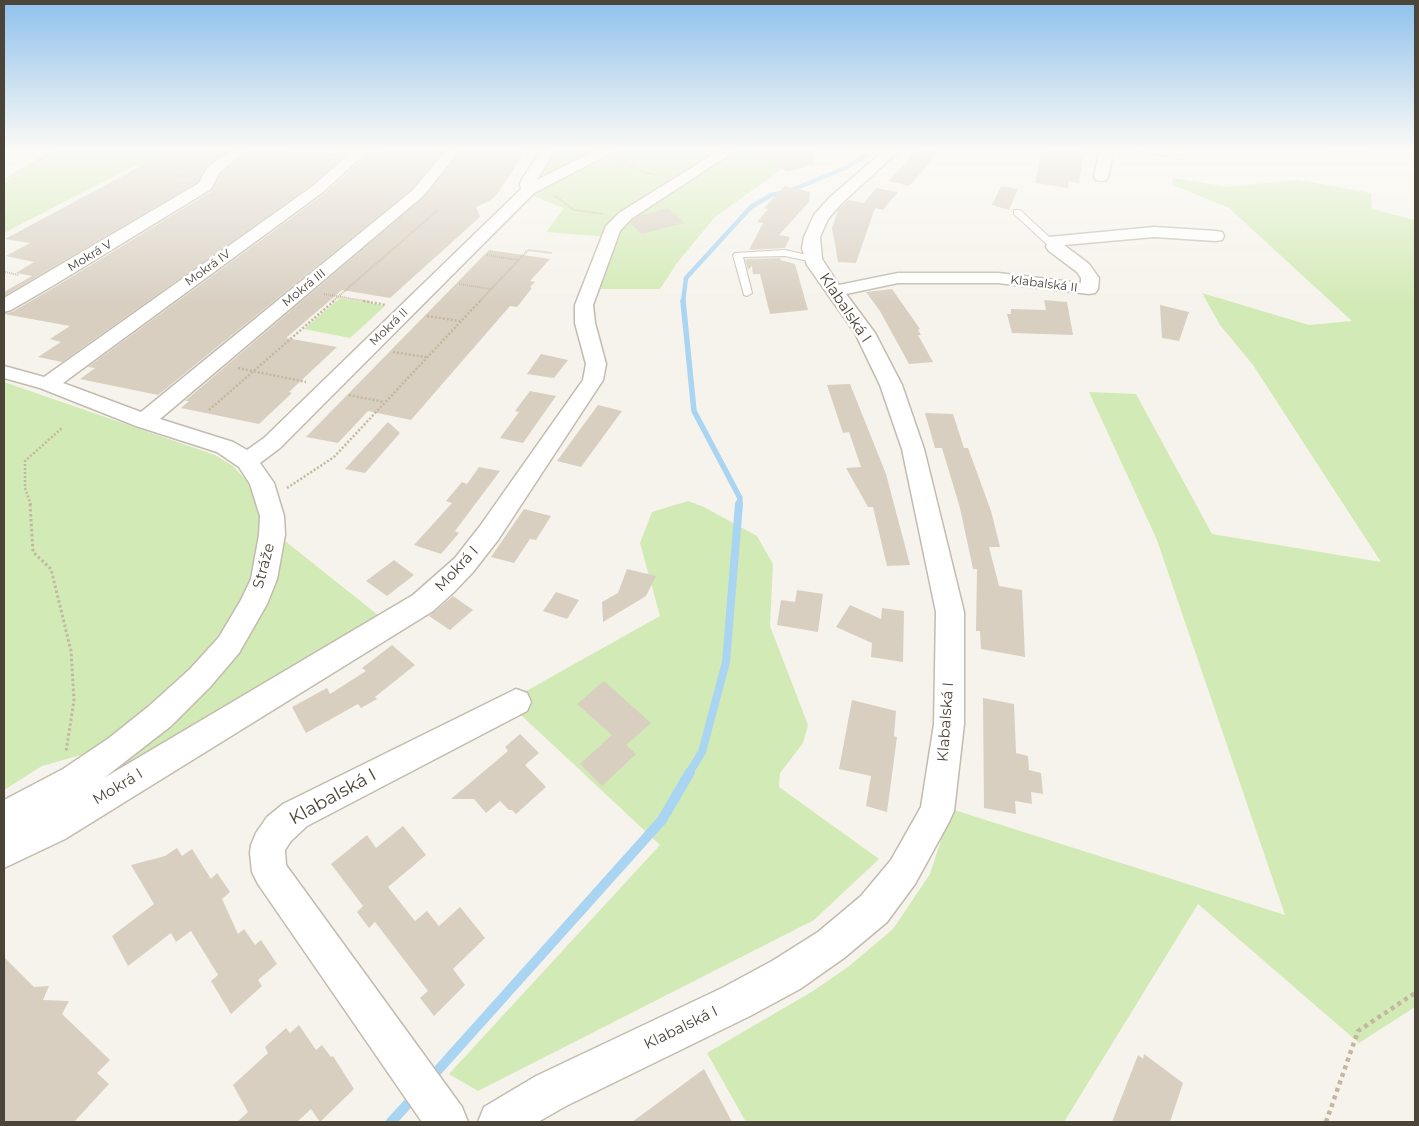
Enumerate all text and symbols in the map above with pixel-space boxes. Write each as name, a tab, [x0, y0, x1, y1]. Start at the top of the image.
street label: Mokrá V	[65, 237, 115, 275]
street label: Mokrá IV	[183, 247, 233, 289]
street label: Mokrá III	[279, 266, 329, 310]
street label: Klabalská I	[815, 270, 875, 346]
street label: Klabalská II	[1010, 273, 1078, 295]
street label: Mokrá II	[367, 305, 411, 349]
street label: Stráže	[249, 541, 279, 591]
street label: Mokrá I	[432, 543, 482, 595]
street label: Klabalská I	[934, 681, 958, 763]
street label: Klabalská I	[286, 764, 380, 830]
street label: Mokrá I	[90, 765, 146, 809]
street label: Klabalská I	[641, 1002, 721, 1054]

